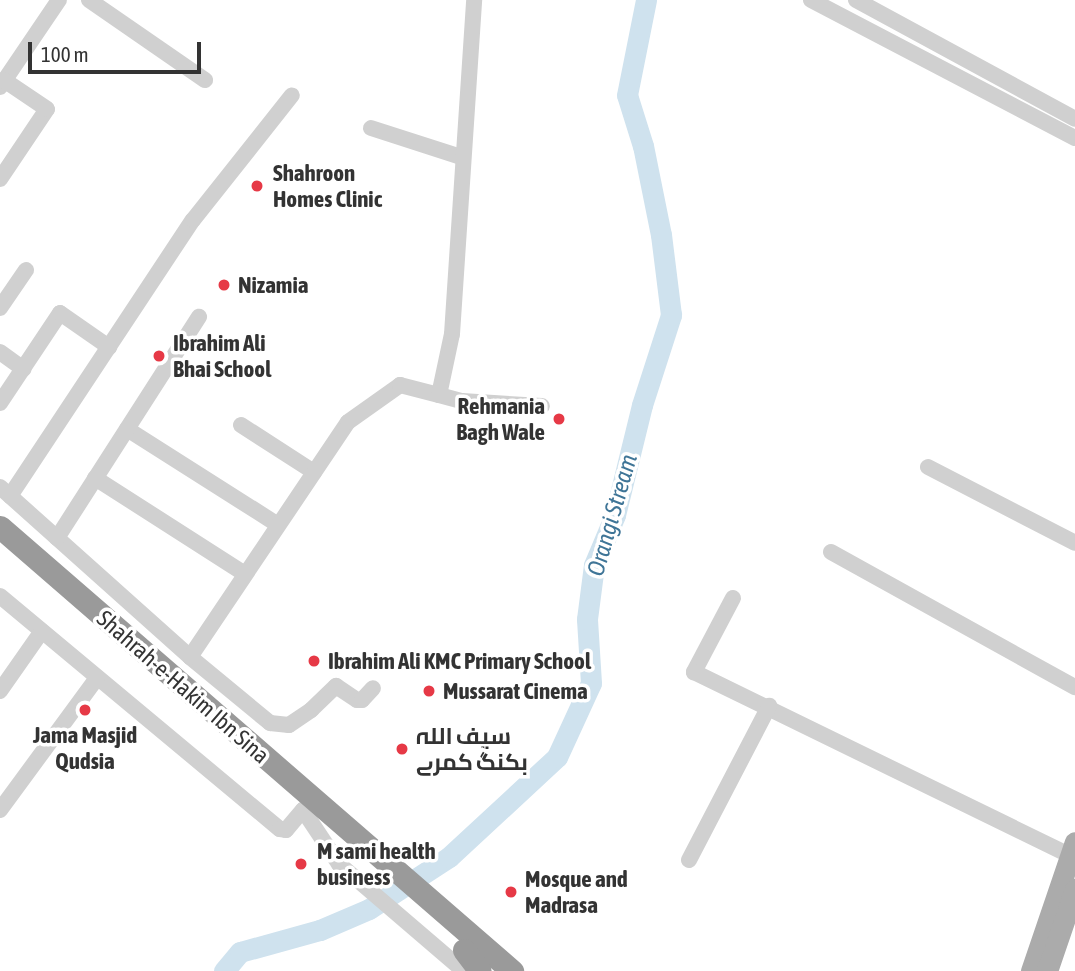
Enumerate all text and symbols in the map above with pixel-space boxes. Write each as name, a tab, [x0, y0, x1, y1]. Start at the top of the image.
scale bar	[32, 28, 205, 72]
text: 100 m	[41, 42, 89, 66]
place label: Shahroon Homes Clinic	[273, 159, 382, 213]
marker: Shahroon Homes Clinic	[247, 176, 267, 196]
place label: Nizamia	[238, 271, 308, 299]
marker: Nizamia	[216, 277, 232, 293]
place label: Ibrahim Ali Bhai School	[173, 329, 271, 383]
marker: Ibrahim Ali Bhai School	[151, 348, 167, 364]
place label: Rehmania Bagh Wale	[456, 392, 545, 446]
marker: Rehmania Bagh Wale	[551, 411, 567, 427]
water label: Orangi Stream	[581, 451, 643, 579]
street label: Shahrah-e-Hakim Ibn Sina	[91, 605, 275, 769]
place label: Ibrahim Ali KMC Primary School	[328, 647, 591, 675]
marker: Ibrahim Ali KMC Primary School	[306, 653, 322, 669]
place label: Mussarat Cinema	[443, 677, 588, 705]
marker: Mussarat Cinema	[421, 683, 437, 699]
marker: Jama Masjid Qudsia	[77, 702, 93, 718]
place label: Jama Masjid Qudsia	[33, 721, 137, 775]
place label: سیف اللہ بکنگ کمرے	[416, 722, 528, 776]
marker: سیف اللہ بکنگ کمرے	[394, 741, 410, 757]
place label: M sami health business	[317, 837, 436, 891]
marker: M sami health business	[291, 854, 311, 874]
place label: Mosque and Madrasa	[525, 865, 628, 919]
marker: Mosque and Madrasa	[503, 884, 519, 900]

